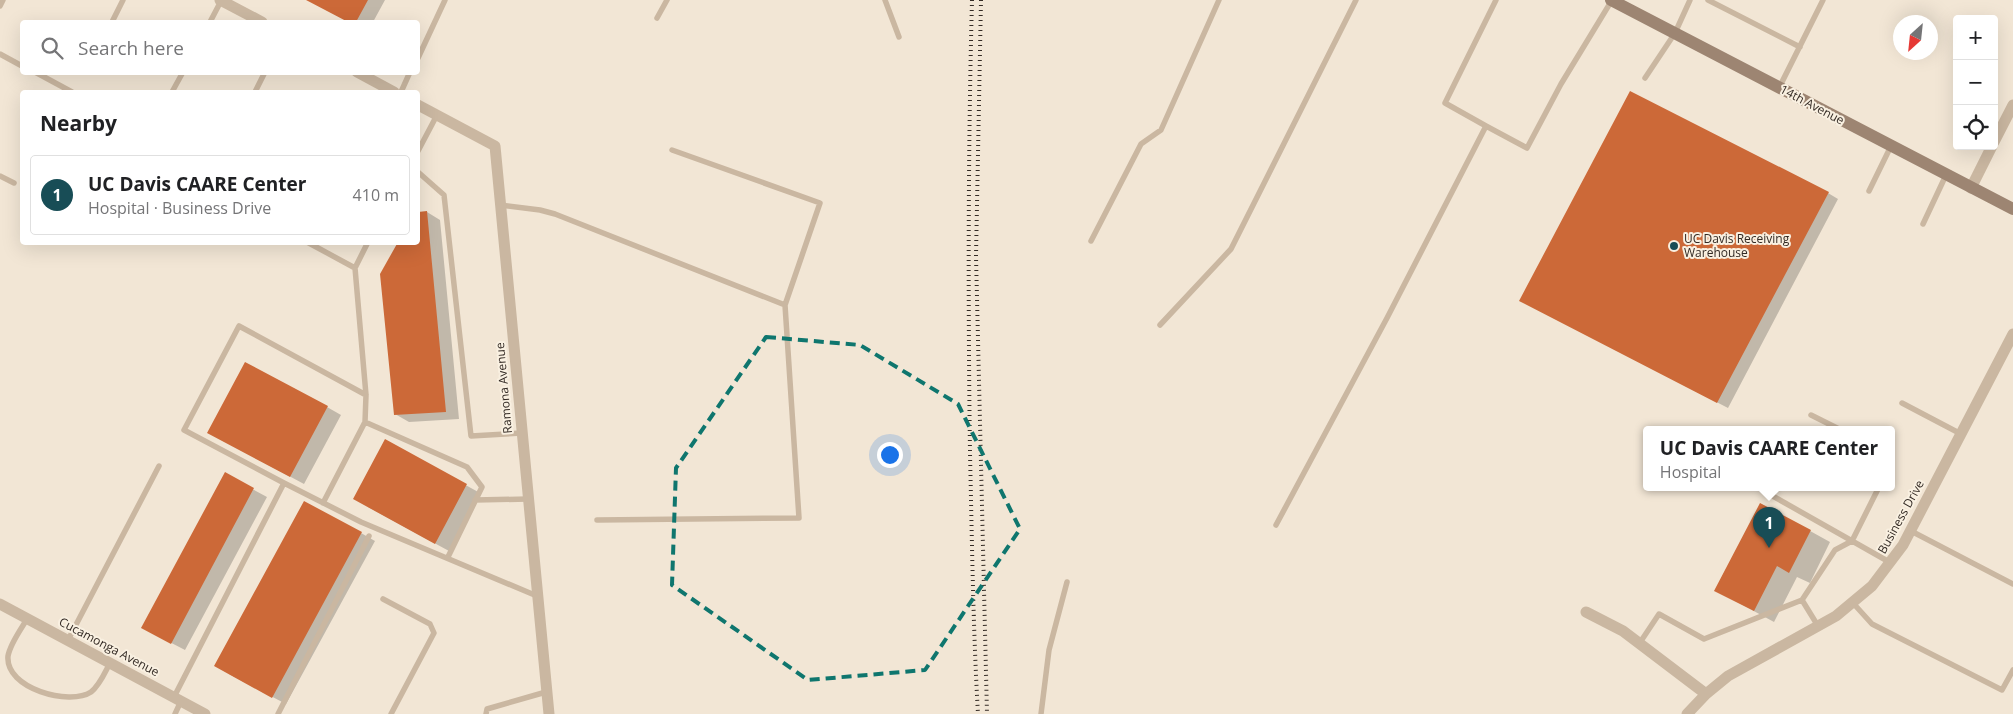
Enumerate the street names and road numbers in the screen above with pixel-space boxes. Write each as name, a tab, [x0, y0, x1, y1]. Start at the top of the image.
street label: 14th Avenue	[1777, 81, 1847, 129]
street label: Ramona Avenue	[491, 342, 516, 434]
street label: Business Drive	[1873, 477, 1928, 557]
street label: Cucamonga Avenue	[56, 613, 162, 680]

